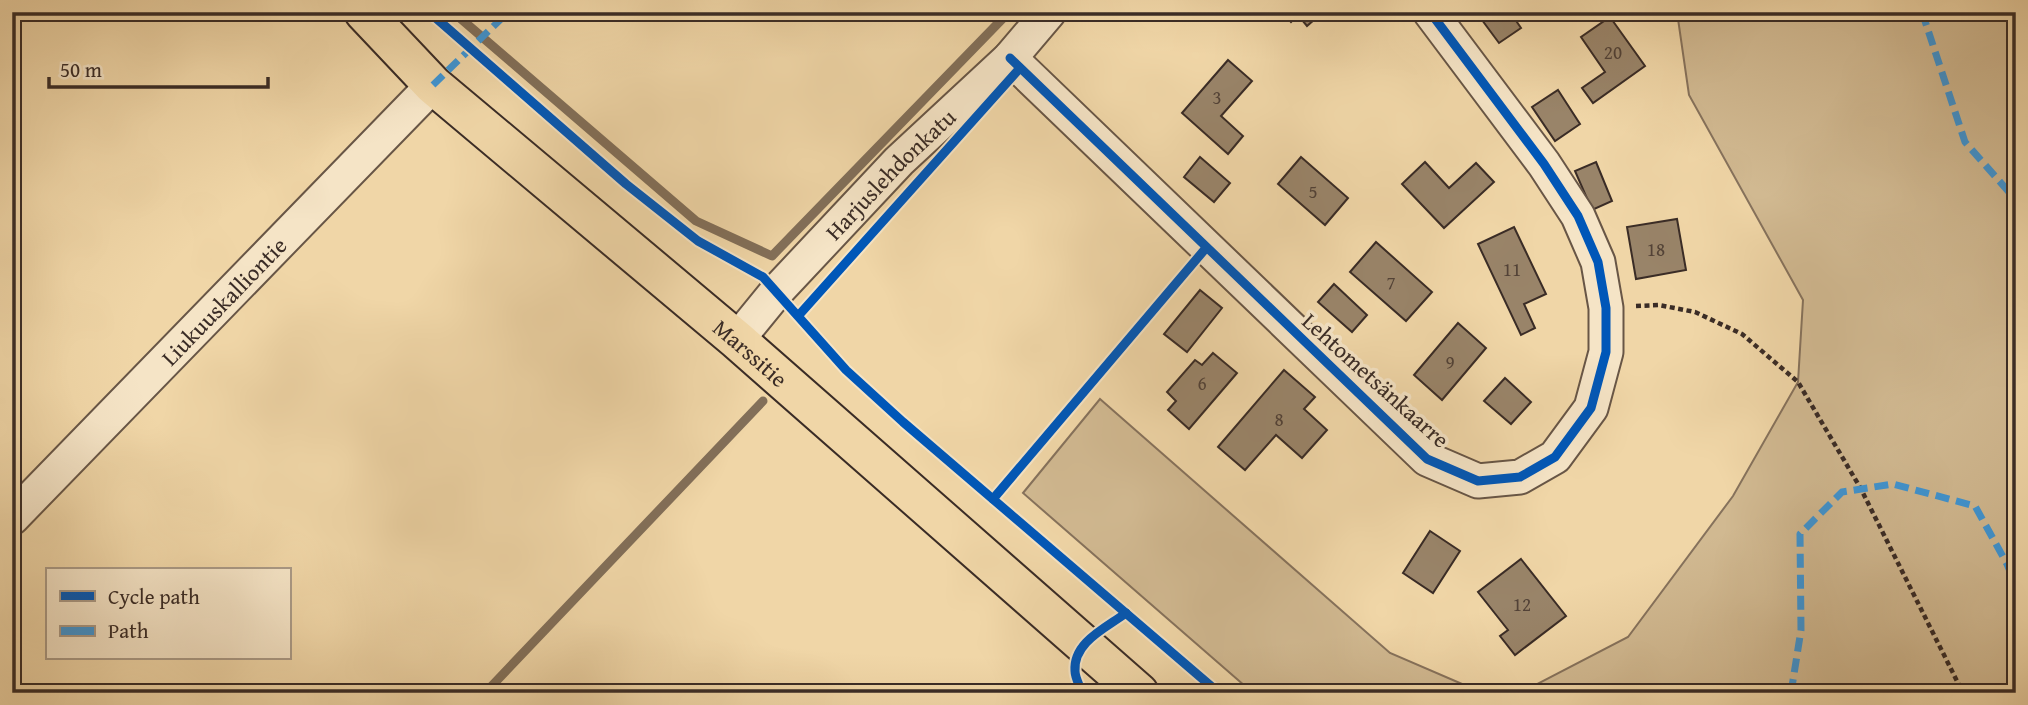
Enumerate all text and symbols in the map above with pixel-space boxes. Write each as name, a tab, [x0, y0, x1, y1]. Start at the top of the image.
house number: 20	[1604, 38, 1622, 66]
scale bar	[49, 46, 268, 90]
text: 50 m	[60, 54, 102, 85]
house number: 3	[1212, 83, 1222, 111]
street label: Harjuslehdonkatu	[817, 100, 963, 247]
house number: 5	[1308, 177, 1318, 205]
street label: Liukuuskalliontie	[153, 229, 294, 372]
house number: 18	[1647, 235, 1665, 263]
house number: 11	[1503, 255, 1521, 283]
house number: 7	[1386, 268, 1396, 296]
street label: Lehtometsänkaarre	[1295, 305, 1457, 455]
street label: Marssitie	[707, 311, 796, 394]
house number: 9	[1445, 348, 1455, 376]
house number: 6	[1197, 369, 1207, 397]
house number: 8	[1274, 405, 1284, 433]
legend	[46, 568, 290, 660]
text: Cycle path	[108, 581, 200, 612]
house number: 12	[1513, 590, 1531, 618]
text: Path	[108, 615, 149, 646]

